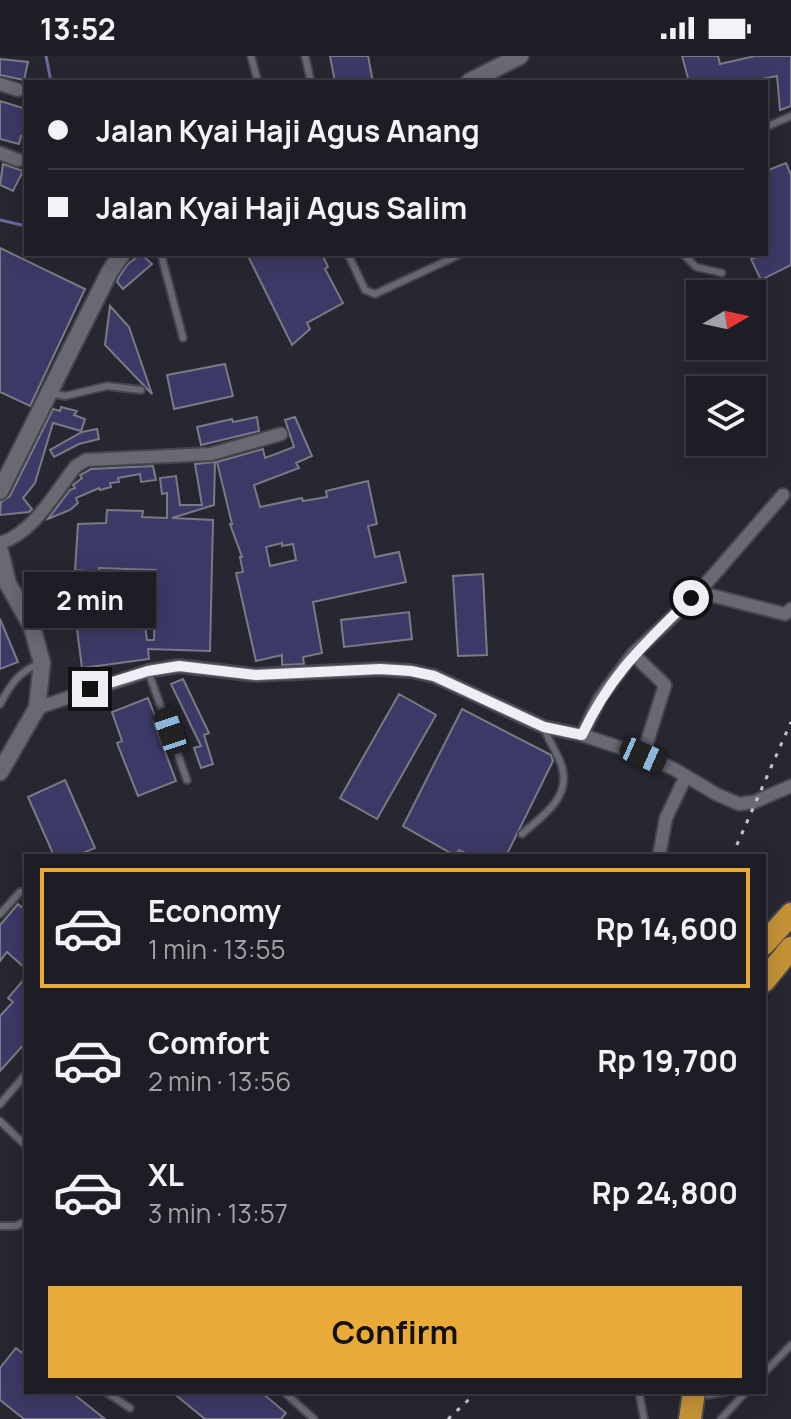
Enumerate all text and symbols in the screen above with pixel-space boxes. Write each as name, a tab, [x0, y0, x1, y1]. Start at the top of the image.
text: 13:52	[40, 8, 116, 49]
text: Jalan Kyai Haji Agus Anang	[96, 110, 480, 151]
text: Jalan Kyai Haji Agus Salim	[96, 187, 467, 228]
north arrow	[686, 280, 766, 360]
map controls	[686, 280, 766, 456]
button: layers	[686, 376, 766, 456]
callout: 2 min	[24, 573, 156, 629]
route start	[673, 580, 709, 616]
text: 2 min	[56, 582, 124, 618]
route end	[72, 671, 108, 707]
car	[151, 704, 189, 758]
car	[616, 734, 670, 776]
text: Economy	[148, 890, 281, 931]
icon: car	[52, 892, 124, 964]
text: Rp 14,600	[596, 908, 738, 949]
text: 1 min · 13:55	[148, 931, 286, 967]
text: Comfort	[148, 1022, 270, 1063]
icon: car	[52, 1024, 124, 1096]
text: Rp 19,700	[597, 1040, 738, 1081]
text: 2 min · 13:56	[148, 1063, 291, 1099]
text: XL	[148, 1154, 184, 1195]
icon: car	[52, 1156, 124, 1228]
text: Rp 24,800	[592, 1172, 738, 1213]
text: 3 min · 13:57	[148, 1195, 288, 1231]
button: Confirm	[48, 1286, 742, 1378]

